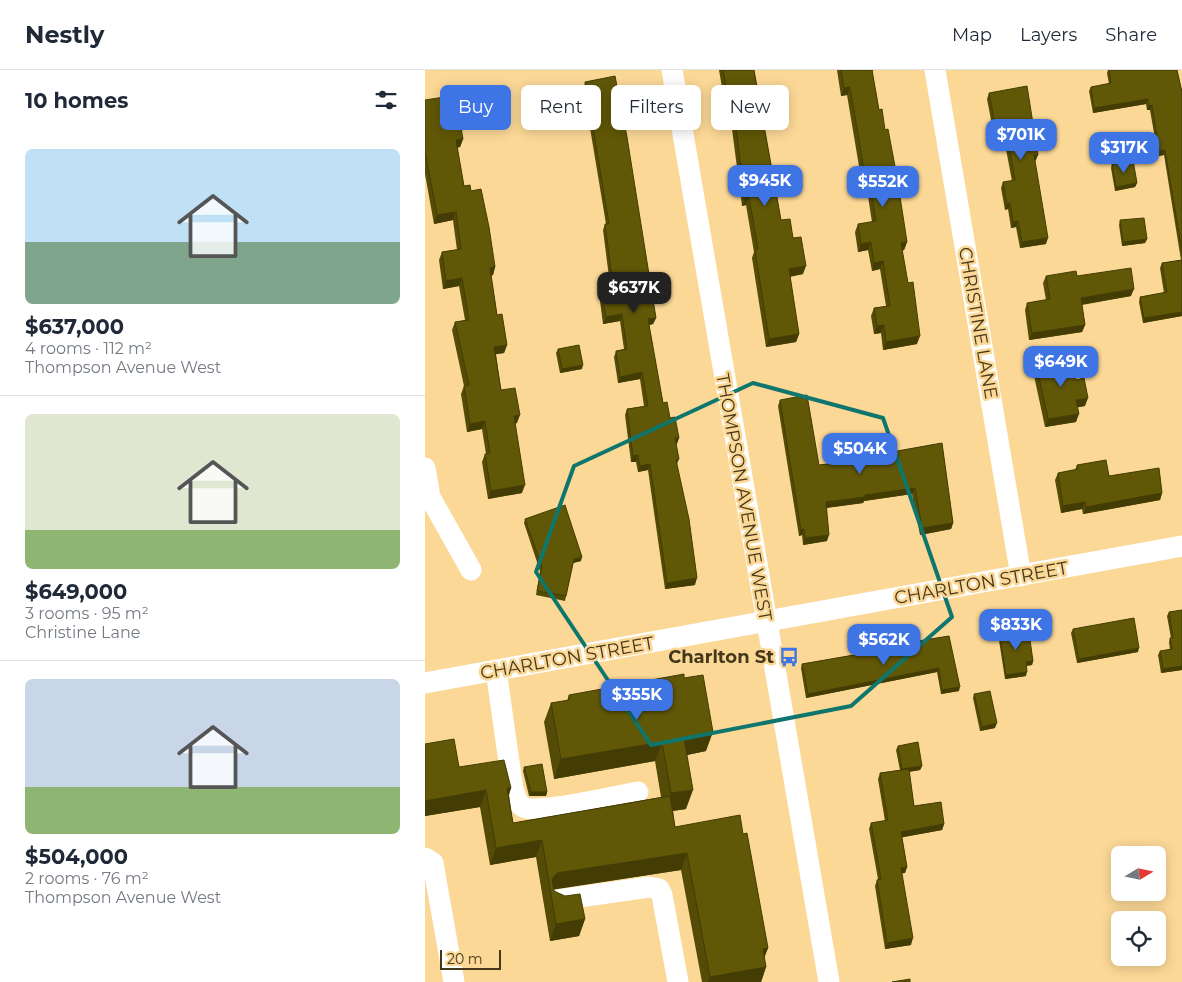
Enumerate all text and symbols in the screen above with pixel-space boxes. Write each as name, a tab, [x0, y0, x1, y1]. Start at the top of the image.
text: Nestly	[25, 20, 104, 49]
text: Map	[952, 24, 992, 46]
text: Layers	[1020, 24, 1077, 46]
text: Share	[1105, 24, 1157, 46]
chip: Buy	[440, 85, 511, 130]
chip: Rent	[521, 85, 601, 130]
chip: Filters	[611, 85, 701, 130]
chip: New	[711, 85, 789, 130]
icon: filters	[372, 86, 400, 114]
text: 10 homes	[25, 88, 128, 113]
pin: $701K	[986, 118, 1056, 161]
text: $701K	[997, 125, 1045, 144]
pin: $317K	[1089, 132, 1159, 174]
text: $317K	[1100, 138, 1148, 157]
pin: $945K	[730, 164, 800, 207]
pin: $552K	[848, 166, 918, 208]
text: $945K	[739, 171, 791, 190]
text: $552K	[858, 172, 908, 191]
icon: home	[168, 181, 258, 271]
street label: CHRISTINE LANE	[954, 245, 1002, 401]
pin: $637K	[599, 272, 669, 314]
text: $637K	[608, 278, 660, 297]
text: $637,000	[25, 314, 124, 339]
text: 4 rooms · 112 m²	[25, 339, 152, 358]
pin: $649K	[1026, 346, 1096, 388]
text: $649K	[1034, 352, 1088, 371]
text: Thompson Avenue West	[25, 358, 221, 377]
street label: THOMPSON AVENUE WEST	[711, 372, 777, 623]
pin: $504K	[825, 432, 895, 475]
text: $504K	[833, 439, 887, 458]
icon: home	[168, 447, 258, 537]
street label: CHARLTON STREET	[893, 557, 1070, 609]
text: $649,000	[25, 579, 127, 604]
text: 3 rooms · 95 m²	[25, 604, 149, 623]
pin: $833K	[981, 608, 1051, 651]
text: $833K	[990, 615, 1042, 634]
text: Christine Lane	[25, 623, 140, 642]
pin: $562K	[849, 624, 919, 666]
text: $562K	[858, 630, 910, 649]
street label: CHARLTON STREET	[479, 632, 656, 684]
place label: Charlton St	[668, 646, 774, 668]
bus stop icon: Charlton St	[778, 646, 800, 668]
pin: $355K	[602, 678, 672, 721]
text: $355K	[612, 685, 662, 704]
icon: home	[168, 712, 258, 802]
text: $504,000	[25, 844, 128, 869]
north arrow	[1111, 846, 1166, 901]
map controls	[1111, 846, 1166, 966]
text: 2 rooms · 76 m²	[25, 869, 149, 888]
text: Thompson Avenue West	[25, 888, 221, 907]
button: locate	[1111, 911, 1166, 966]
scale bar	[440, 947, 501, 970]
text: 20 m	[447, 950, 483, 968]

